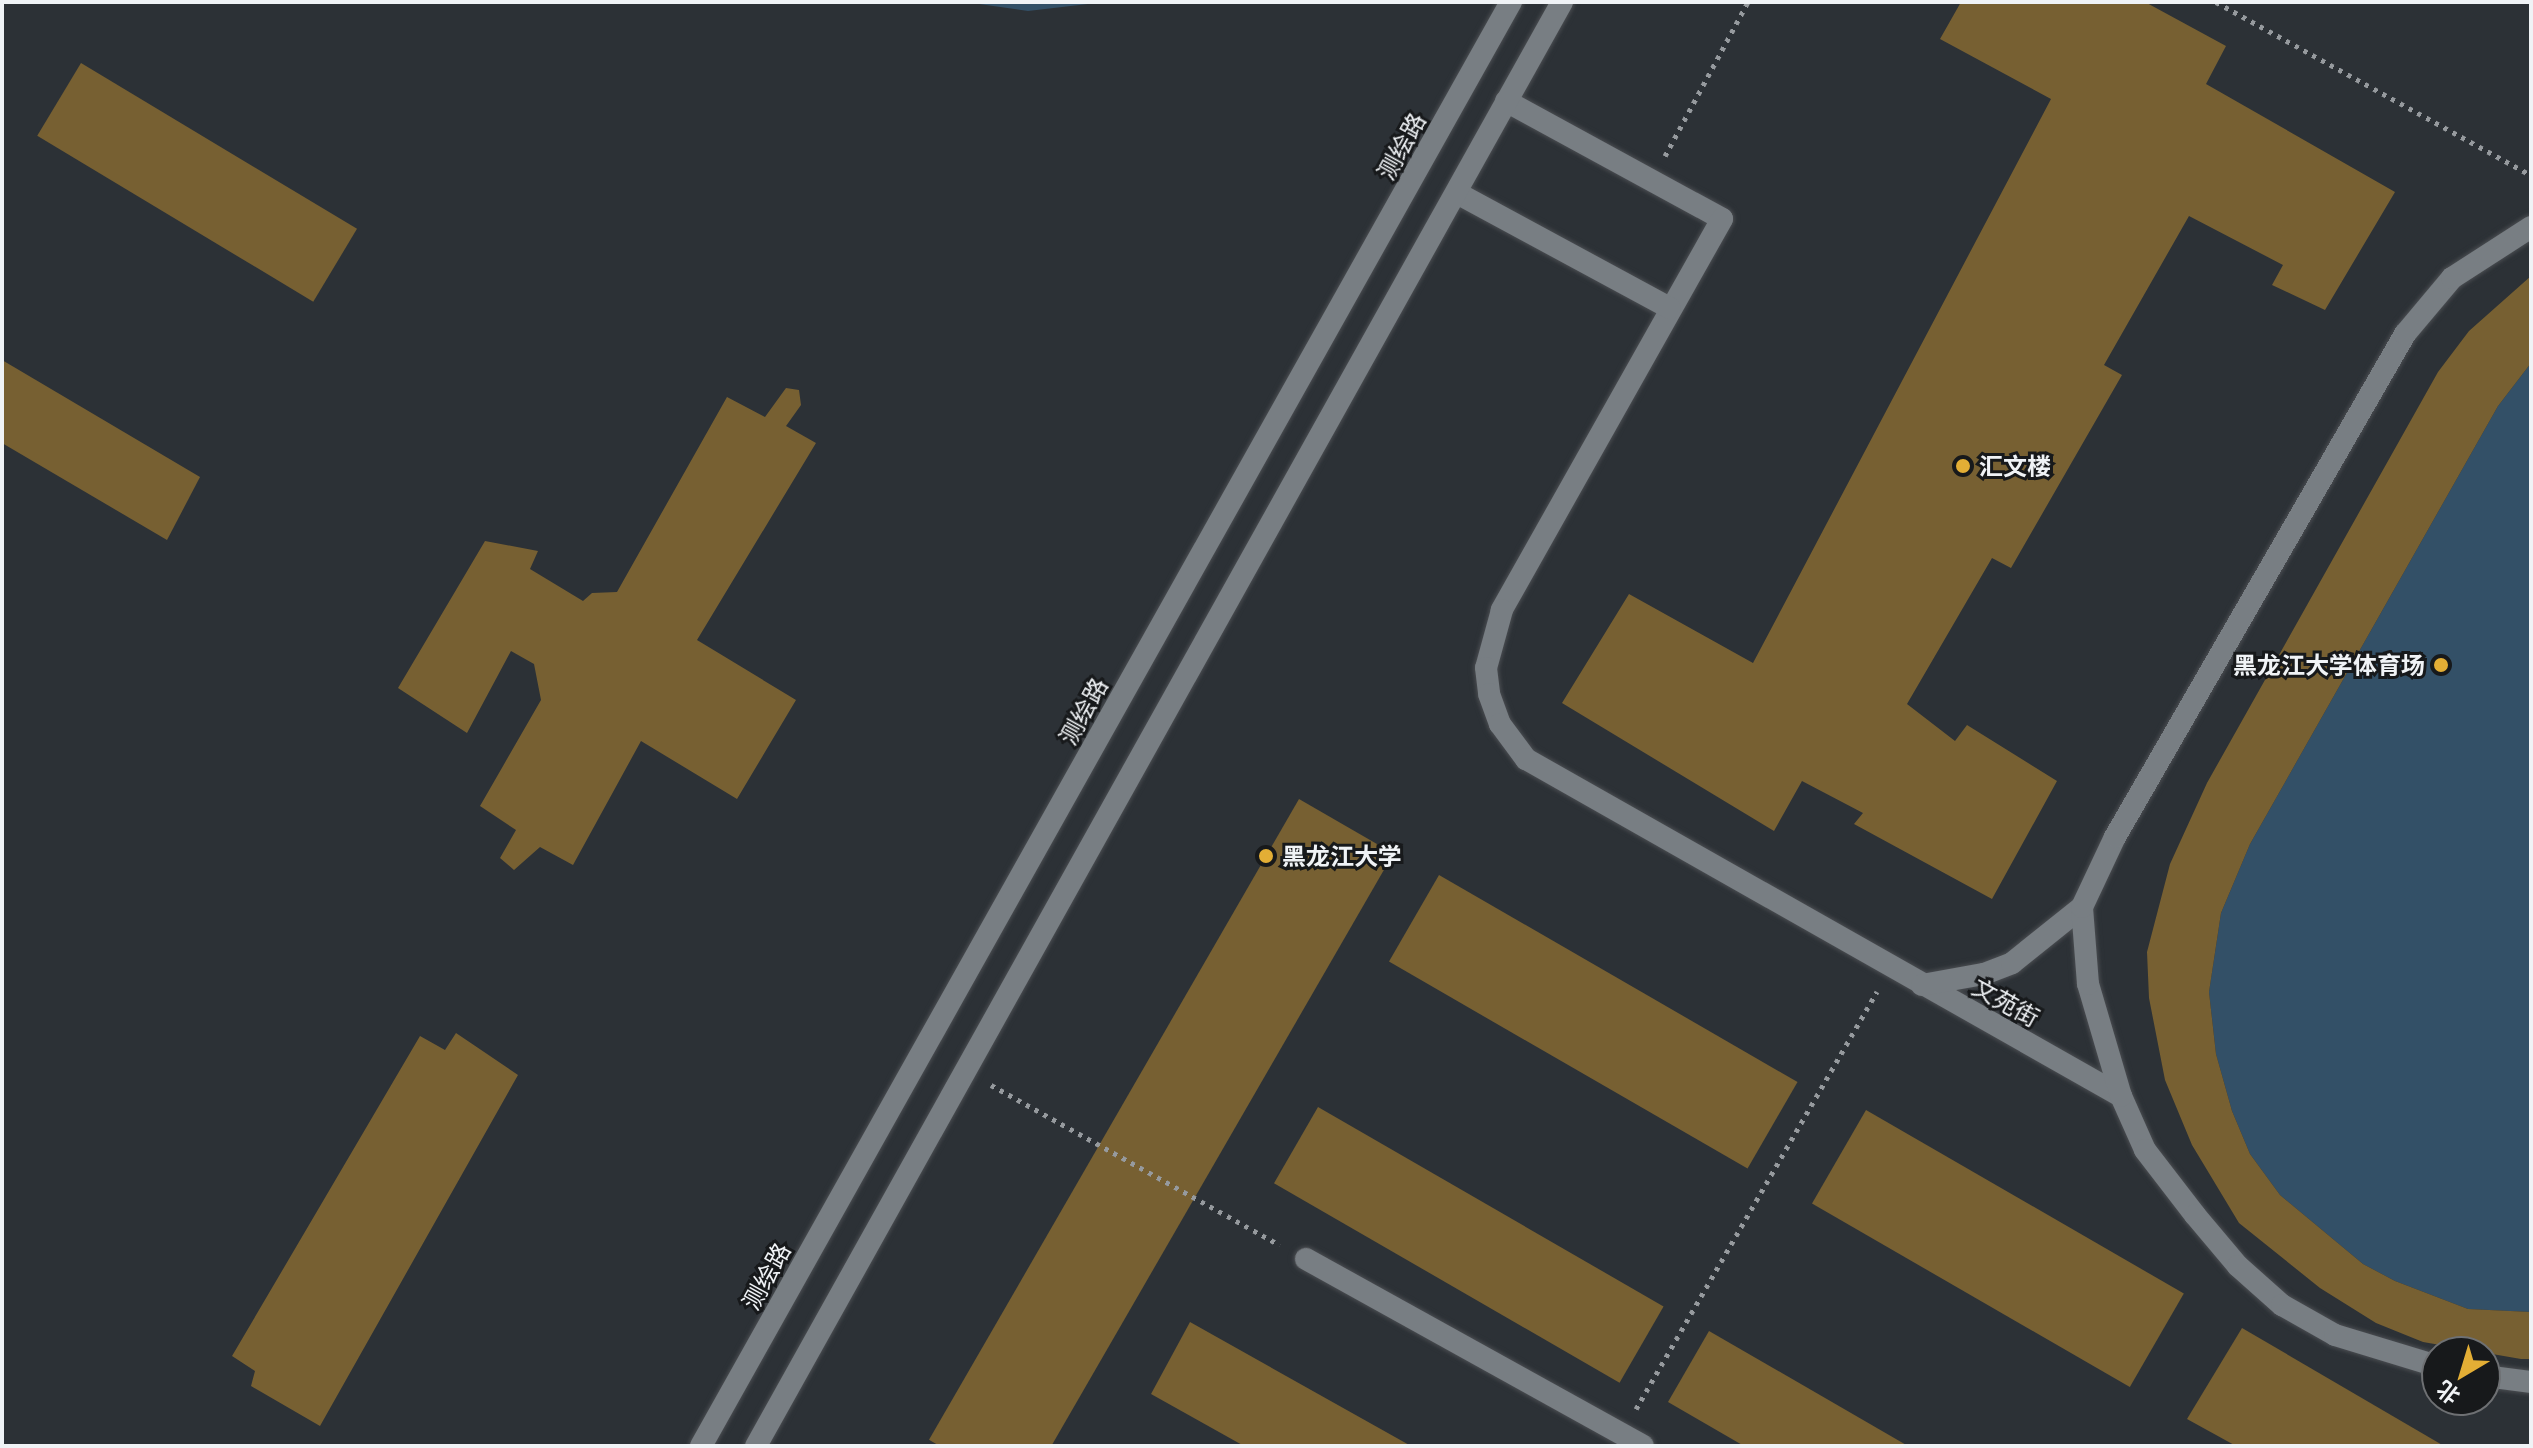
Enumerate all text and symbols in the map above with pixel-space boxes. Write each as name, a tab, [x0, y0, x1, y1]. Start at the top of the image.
street label: 测绘路	[1371, 108, 1431, 184]
place label: 汇文楼	[1979, 452, 2051, 480]
marker: 汇文楼	[1954, 457, 1972, 475]
place label: 黑龙江大学体育场	[2233, 651, 2425, 679]
marker: 黑龙江大学体育场	[2432, 656, 2450, 674]
street label: 测绘路	[1053, 673, 1113, 749]
place label: 黑龙江大学	[1282, 842, 1402, 870]
marker: 黑龙江大学	[1257, 847, 1275, 865]
street label: 文苑街	[1968, 972, 2044, 1032]
street label: 测绘路	[736, 1238, 796, 1314]
north arrow	[2421, 1336, 2501, 1416]
text: 北	[2431, 1376, 2464, 1410]

